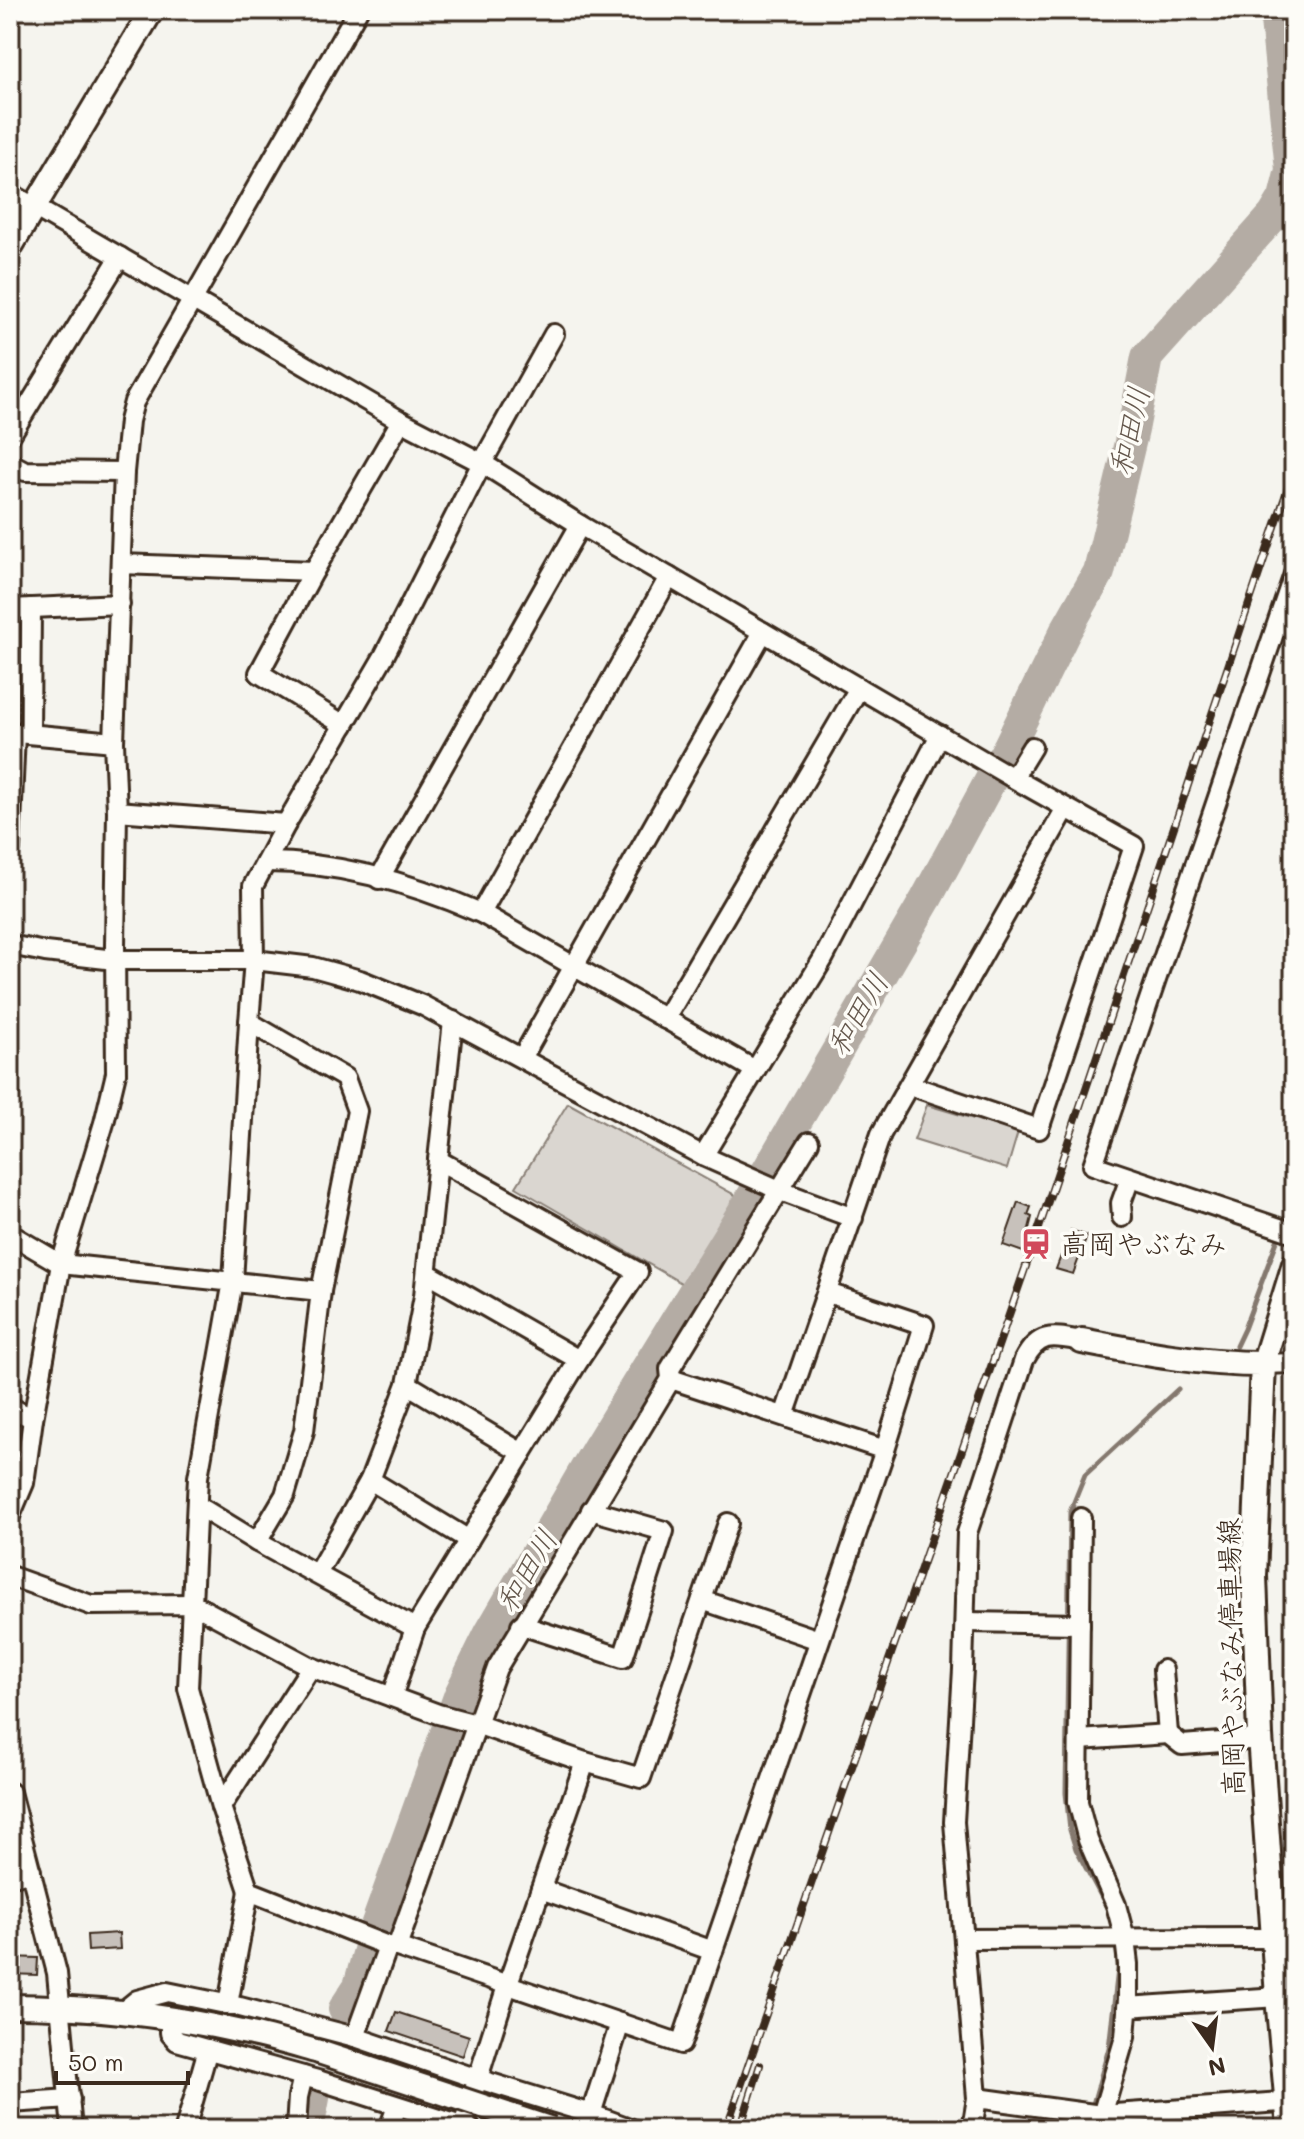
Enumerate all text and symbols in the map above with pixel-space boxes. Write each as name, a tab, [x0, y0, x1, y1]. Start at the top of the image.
water label: 和田川	[1098, 382, 1158, 479]
water label: 和田川	[816, 964, 897, 1062]
place label: 高岡やぶなみ	[1060, 1225, 1227, 1261]
station icon: 高岡やぶなみ	[1019, 1227, 1053, 1261]
street label: 高岡やぶなみ停車場線	[1210, 1517, 1250, 1797]
water label: 和田川	[485, 1521, 566, 1619]
north arrow	[1172, 2007, 1252, 2087]
scale bar	[56, 2035, 188, 2085]
text: 50 m	[68, 2046, 124, 2077]
text: N	[1205, 2051, 1229, 2083]

